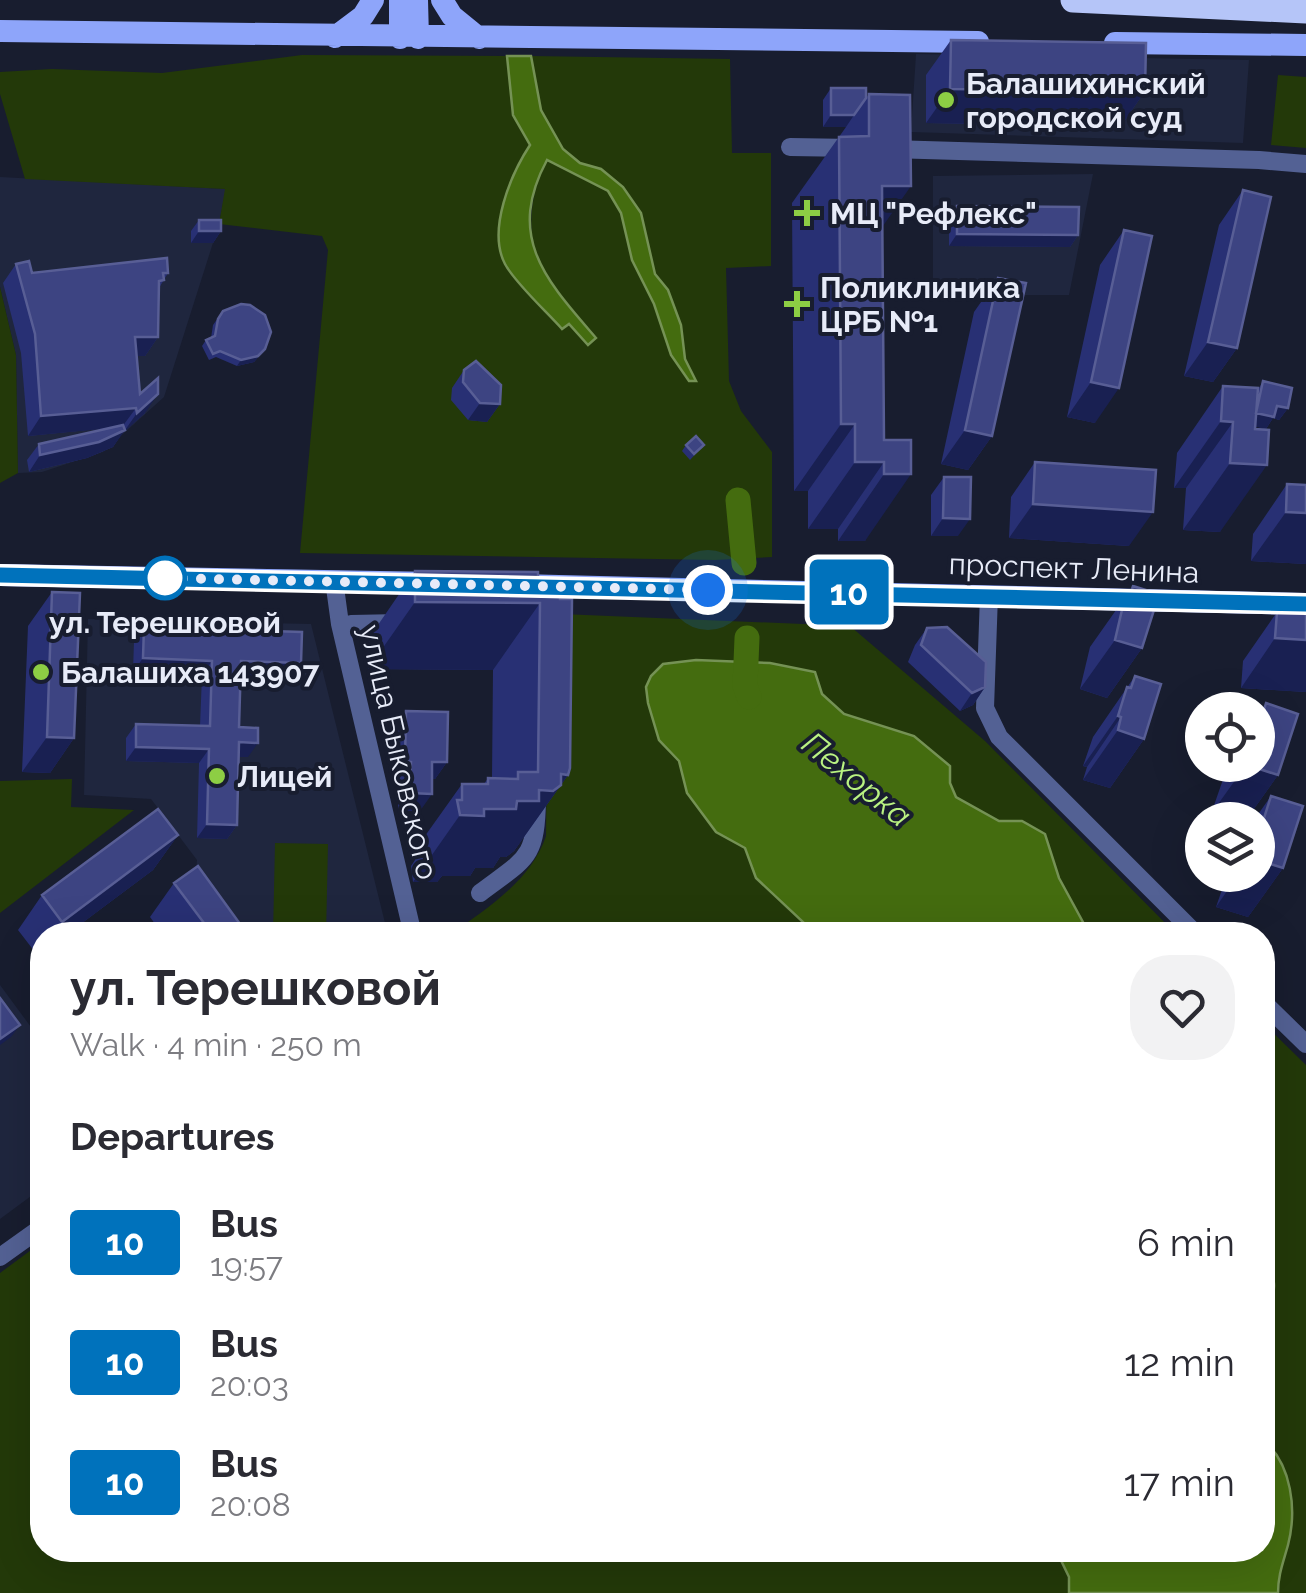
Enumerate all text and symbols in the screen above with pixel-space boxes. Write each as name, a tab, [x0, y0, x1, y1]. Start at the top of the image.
place label: Балашихинский городской суд	[966, 66, 1206, 135]
marker: Балашихинский городской суд	[935, 89, 957, 111]
place label: МЦ "Рефлекс"	[830, 196, 1037, 231]
marker: МЦ "Рефлекс"	[794, 200, 820, 226]
place label: Поликлиника ЦРБ №1	[820, 270, 1020, 339]
marker: Поликлиника ЦРБ №1	[784, 291, 810, 317]
street label: проспект Ленина	[948, 546, 1200, 590]
marker: ул. Терешковой	[144, 557, 186, 599]
line badge: 10	[804, 560, 894, 624]
your location	[683, 565, 733, 615]
text: 10	[830, 572, 868, 613]
place label: ул. Терешковой	[49, 605, 281, 640]
street label: улица Быковского	[353, 621, 445, 883]
place label: Балашиха 143907	[61, 655, 319, 690]
marker: Балашиха 143907	[30, 661, 52, 683]
map controls	[1185, 692, 1275, 892]
button: locate	[1185, 692, 1275, 782]
water label: Пехорка	[795, 724, 919, 834]
place label: Лицей	[237, 759, 332, 794]
marker: Лицей	[206, 765, 228, 787]
button: layers	[1185, 802, 1275, 892]
button: heart	[1130, 955, 1235, 1060]
text: ул. Терешковой	[70, 960, 441, 1016]
text: Walk · 4 min · 250 m	[70, 1026, 362, 1063]
text: Departures	[70, 1114, 275, 1159]
text: Bus	[210, 1201, 278, 1246]
text: 6 min	[1137, 1220, 1235, 1265]
text: 10	[106, 1222, 144, 1263]
text: 19:57	[210, 1246, 283, 1283]
text: Bus	[210, 1321, 278, 1366]
text: 12 min	[1124, 1340, 1235, 1385]
text: 10	[106, 1342, 144, 1383]
text: 20:03	[210, 1366, 289, 1403]
text: Bus	[210, 1441, 278, 1486]
text: 17 min	[1124, 1460, 1235, 1505]
text: 10	[106, 1462, 144, 1503]
text: 20:08	[210, 1486, 291, 1523]

